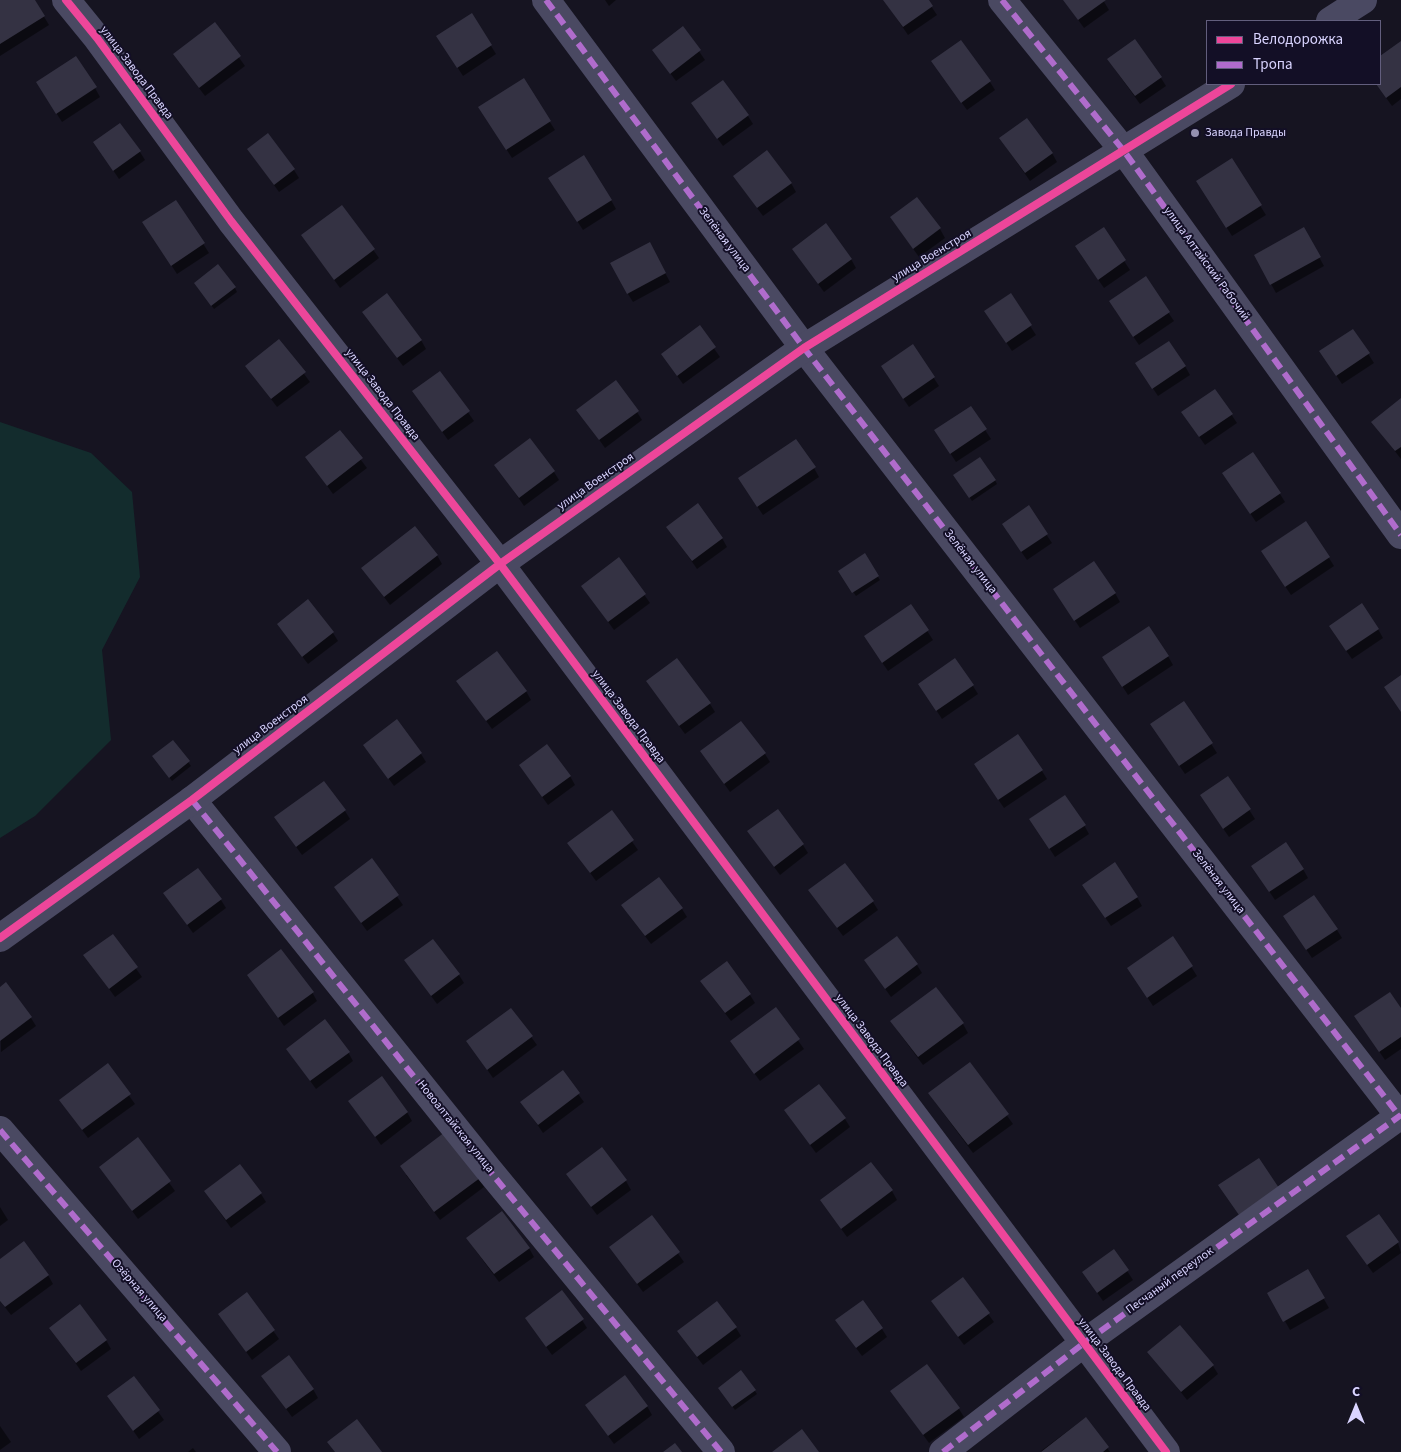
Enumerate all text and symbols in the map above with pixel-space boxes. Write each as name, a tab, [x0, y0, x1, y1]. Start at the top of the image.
legend	[1206, 20, 1381, 85]
street label: улица Завода Правда	[96, 24, 176, 122]
text: Велодорожка	[1253, 29, 1343, 50]
text: Тропа	[1253, 54, 1293, 75]
place label: Завода Правды	[1205, 126, 1286, 140]
marker: Завода Правды	[1189, 127, 1201, 139]
street label: улица Алтайский Рабочий	[1160, 204, 1252, 324]
street label: Зелёная улица	[695, 205, 753, 275]
street label: улица Военстроя	[890, 227, 974, 285]
street label: улица Завода Правда	[342, 346, 422, 444]
street label: улица Военстроя	[555, 450, 637, 514]
street label: Зелёная улица	[940, 527, 1000, 597]
street label: улица Завода Правда	[588, 668, 668, 766]
street label: улица Военстроя	[231, 692, 311, 758]
street label: Зелёная улица	[1188, 847, 1248, 917]
street label: улица Завода Правда	[831, 992, 911, 1090]
street label: Новоалтайская улица	[413, 1078, 497, 1176]
street label: Песчаный переулок	[1123, 1244, 1217, 1318]
street label: Озёрная улица	[108, 1257, 170, 1325]
street label: улица Завода Правда	[1074, 1316, 1154, 1414]
north arrow	[1331, 1382, 1381, 1432]
text: С	[1352, 1382, 1360, 1402]

